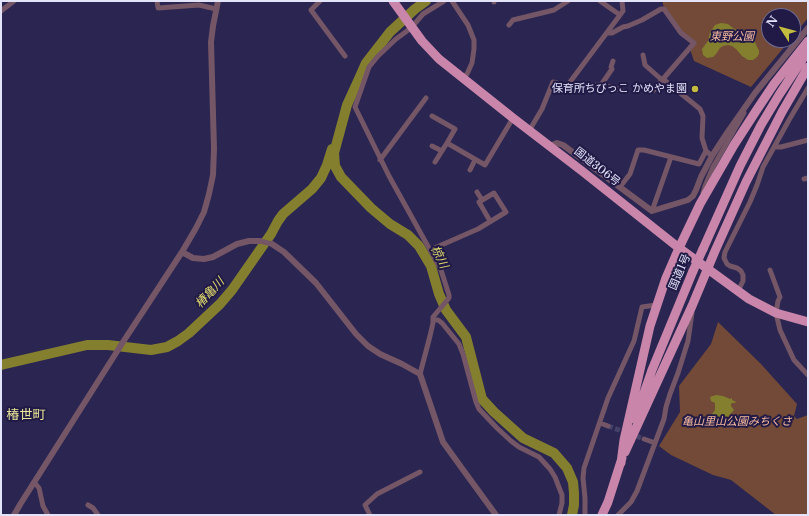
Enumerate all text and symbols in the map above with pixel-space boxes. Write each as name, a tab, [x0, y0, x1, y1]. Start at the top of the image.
north arrow	[761, 8, 801, 48]
text: N	[763, 13, 781, 30]
park label: 東野公園	[710, 30, 754, 44]
place label: 保育所ちびっこ かめやま園	[552, 82, 687, 96]
marker: 保育所ちびっこ かめやま園	[690, 84, 700, 94]
street label: 国道306号	[571, 145, 623, 189]
water label: 椋川	[427, 243, 451, 271]
street label: 国道1号	[667, 252, 693, 292]
water label: 椿亀川	[192, 275, 228, 311]
district label: 椿世町	[7, 407, 45, 423]
park label: 亀山里山公園みちくさ	[682, 415, 792, 429]

